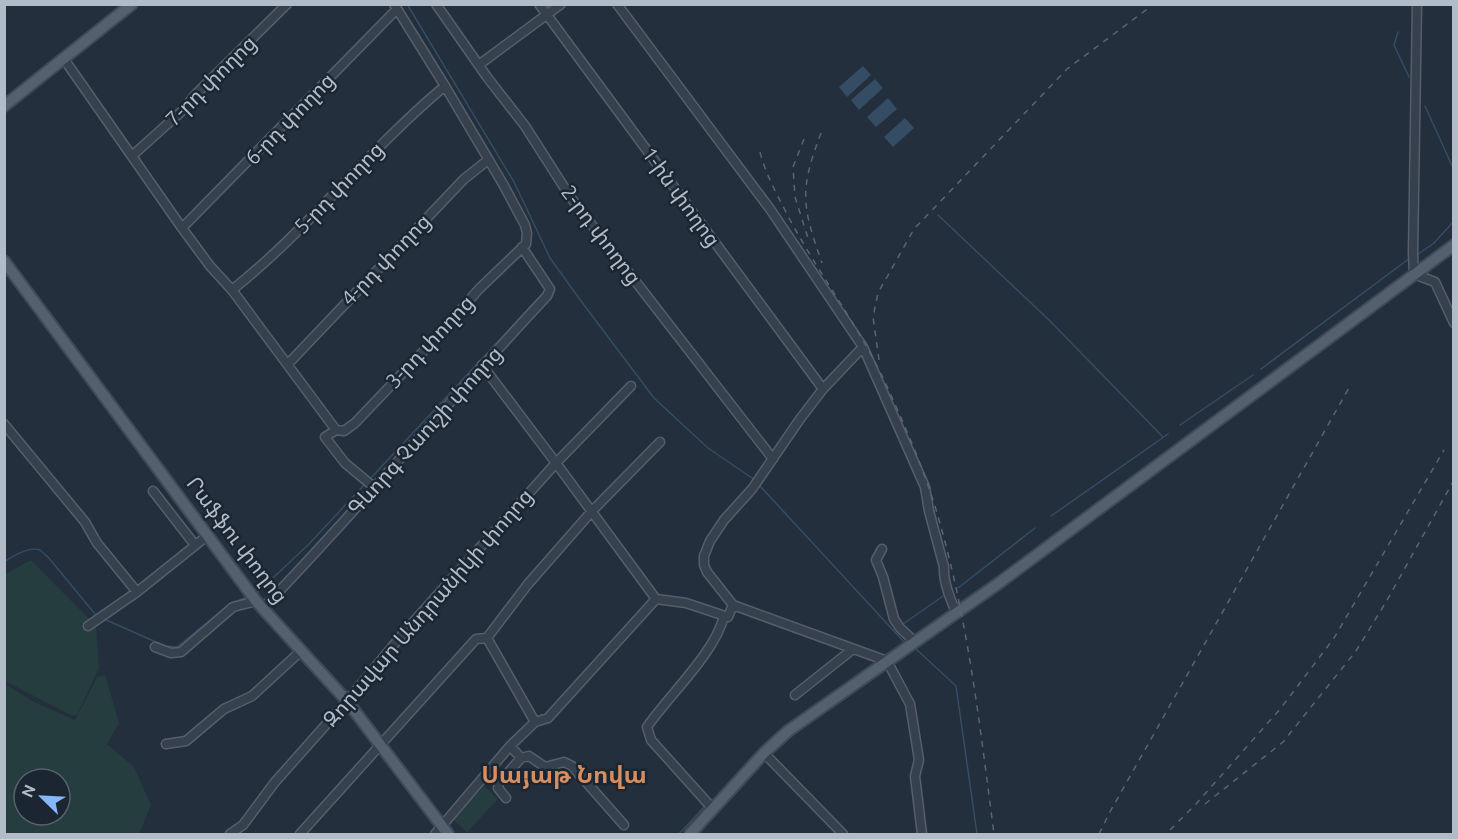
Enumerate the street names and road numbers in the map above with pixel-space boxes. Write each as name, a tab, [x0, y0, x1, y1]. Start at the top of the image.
street label: 7-րդ փողոց	[160, 30, 261, 131]
street label: 6-րդ փողոց	[240, 68, 340, 170]
street label: 5-րդ փողոց	[289, 137, 389, 239]
street label: 1-ին փողոց	[637, 142, 726, 251]
street label: 2-րդ փողոց	[556, 180, 647, 289]
street label: 4-րդ փողոց	[336, 209, 436, 311]
street label: 3-րդ փողոց	[380, 290, 479, 393]
street label: Գևորգ Չաուշի փողոց	[342, 341, 507, 520]
street label: Րաֆֆու փողոց	[182, 471, 293, 608]
street label: Զորավար Անդրանիկի փողոց	[317, 484, 538, 732]

